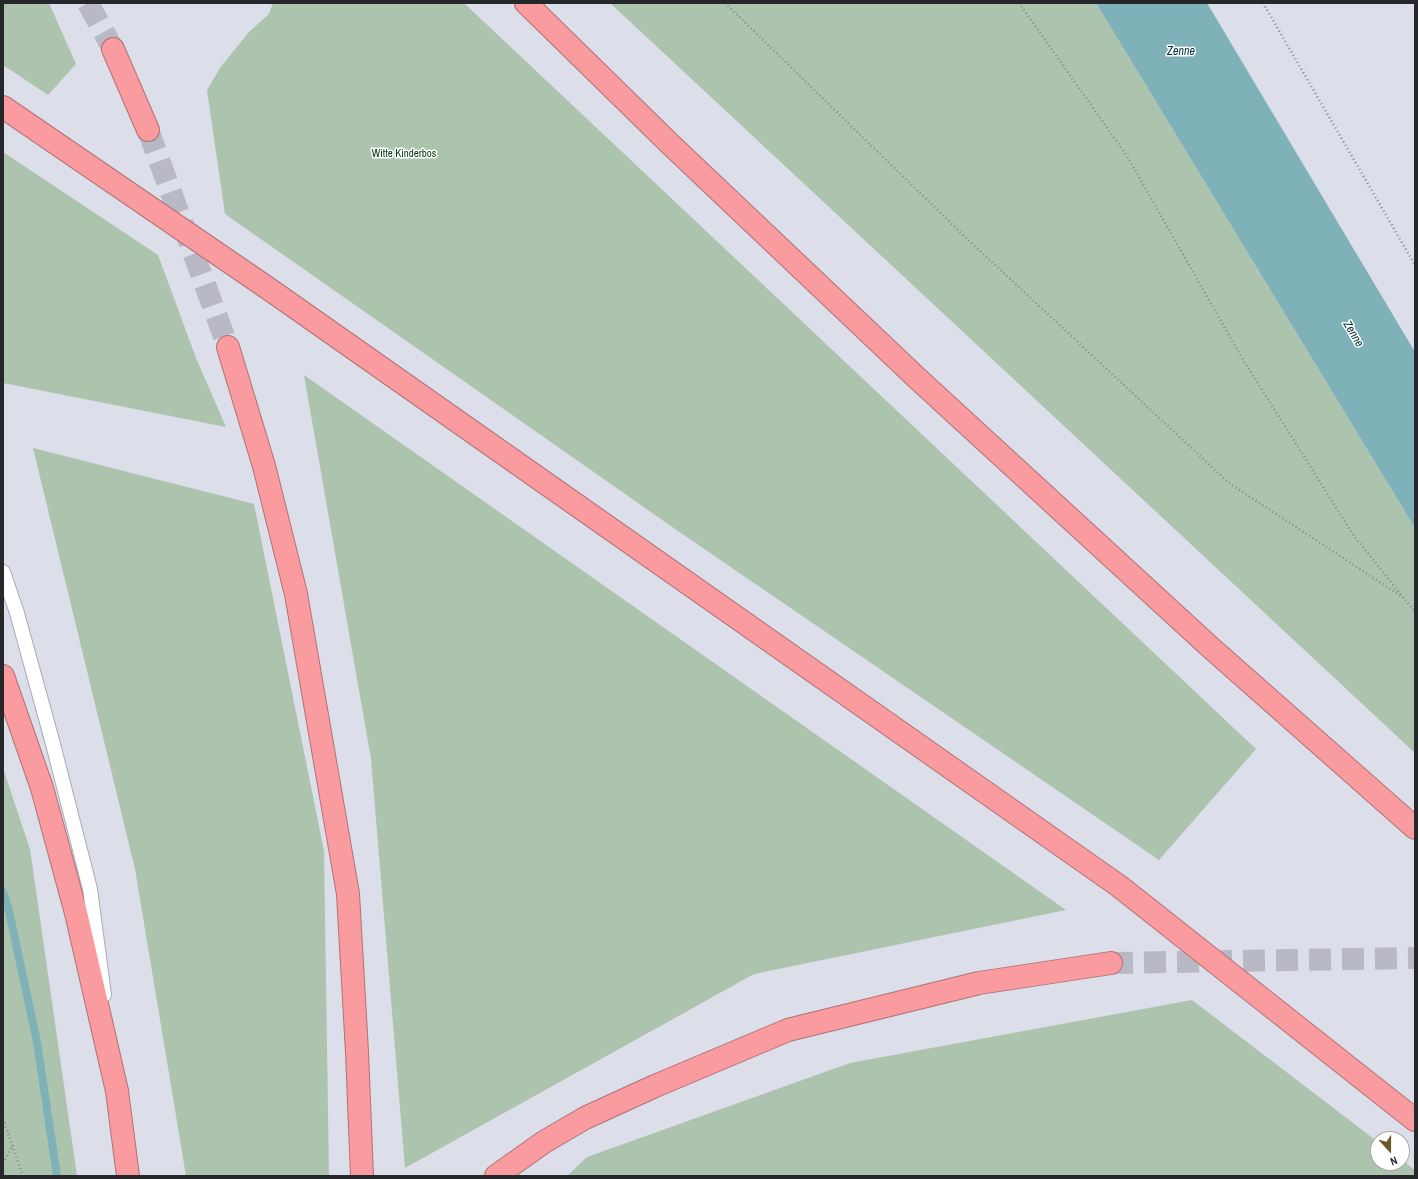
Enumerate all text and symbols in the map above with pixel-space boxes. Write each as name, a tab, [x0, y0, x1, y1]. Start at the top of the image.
water label: Zenne	[1167, 45, 1195, 59]
park label: Witte Kinderbos	[372, 147, 436, 161]
water label: Zenne	[1340, 318, 1366, 350]
north arrow	[1370, 1131, 1410, 1171]
text: N	[1388, 1154, 1399, 1169]

